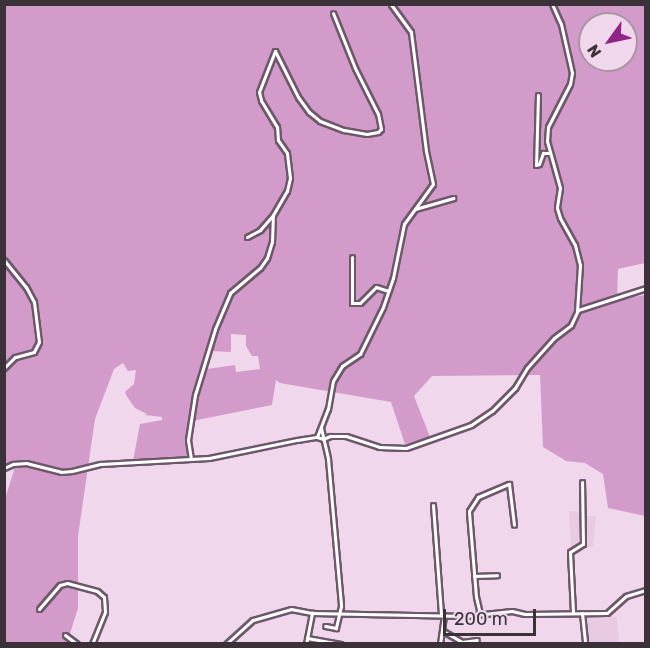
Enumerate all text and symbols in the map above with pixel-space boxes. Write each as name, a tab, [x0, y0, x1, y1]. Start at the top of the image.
north arrow	[578, 12, 638, 72]
text: N	[583, 41, 605, 61]
scale bar	[446, 597, 539, 635]
text: 200 m	[454, 608, 508, 630]

